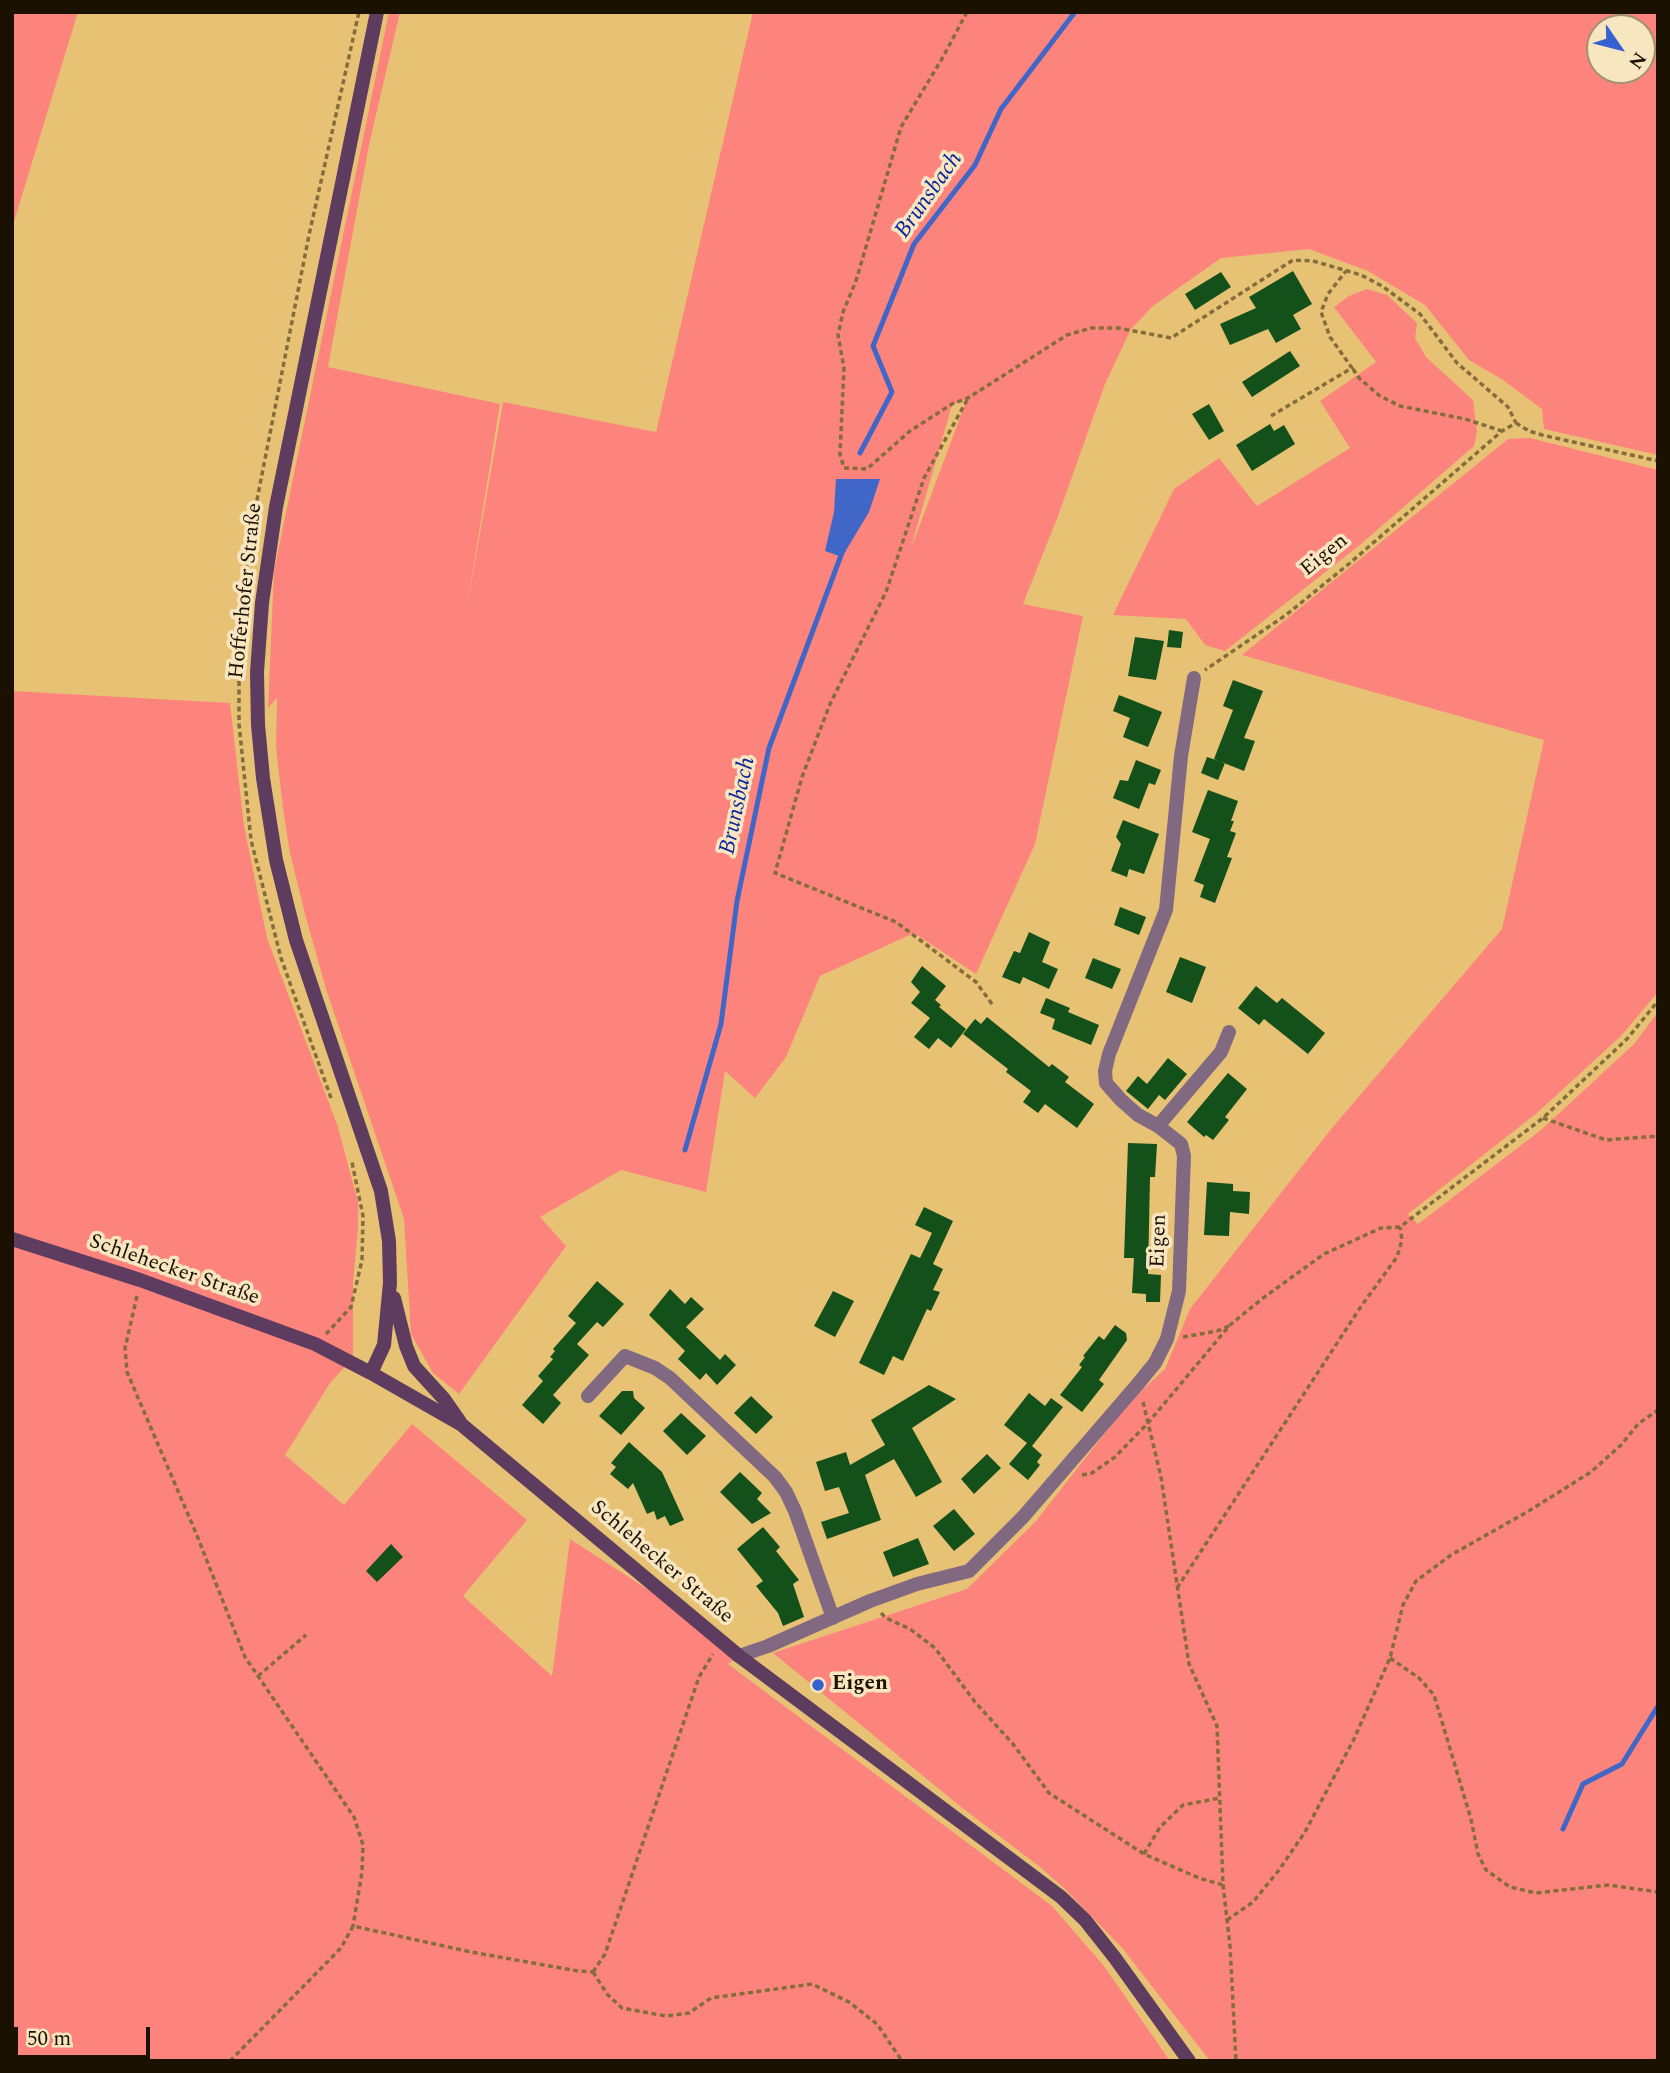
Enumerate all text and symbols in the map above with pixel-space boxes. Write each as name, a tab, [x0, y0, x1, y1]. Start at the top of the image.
north arrow	[1586, 14, 1656, 84]
text: N	[1621, 46, 1653, 75]
water label: Brunsbach	[890, 148, 970, 244]
street label: Hofferhofer Straße	[225, 502, 269, 680]
street label: Eigen	[1296, 529, 1354, 583]
water label: Brunsbach	[715, 755, 763, 857]
street label: Eigen	[1146, 1214, 1174, 1268]
street label: Schlehecker Straße	[86, 1230, 262, 1312]
street label: Schlehecker Straße	[585, 1496, 737, 1630]
place label: Eigen	[832, 1672, 888, 1698]
marker: Eigen	[810, 1677, 826, 1693]
scale bar	[18, 2014, 154, 2058]
text: 50 m	[27, 2023, 71, 2055]

